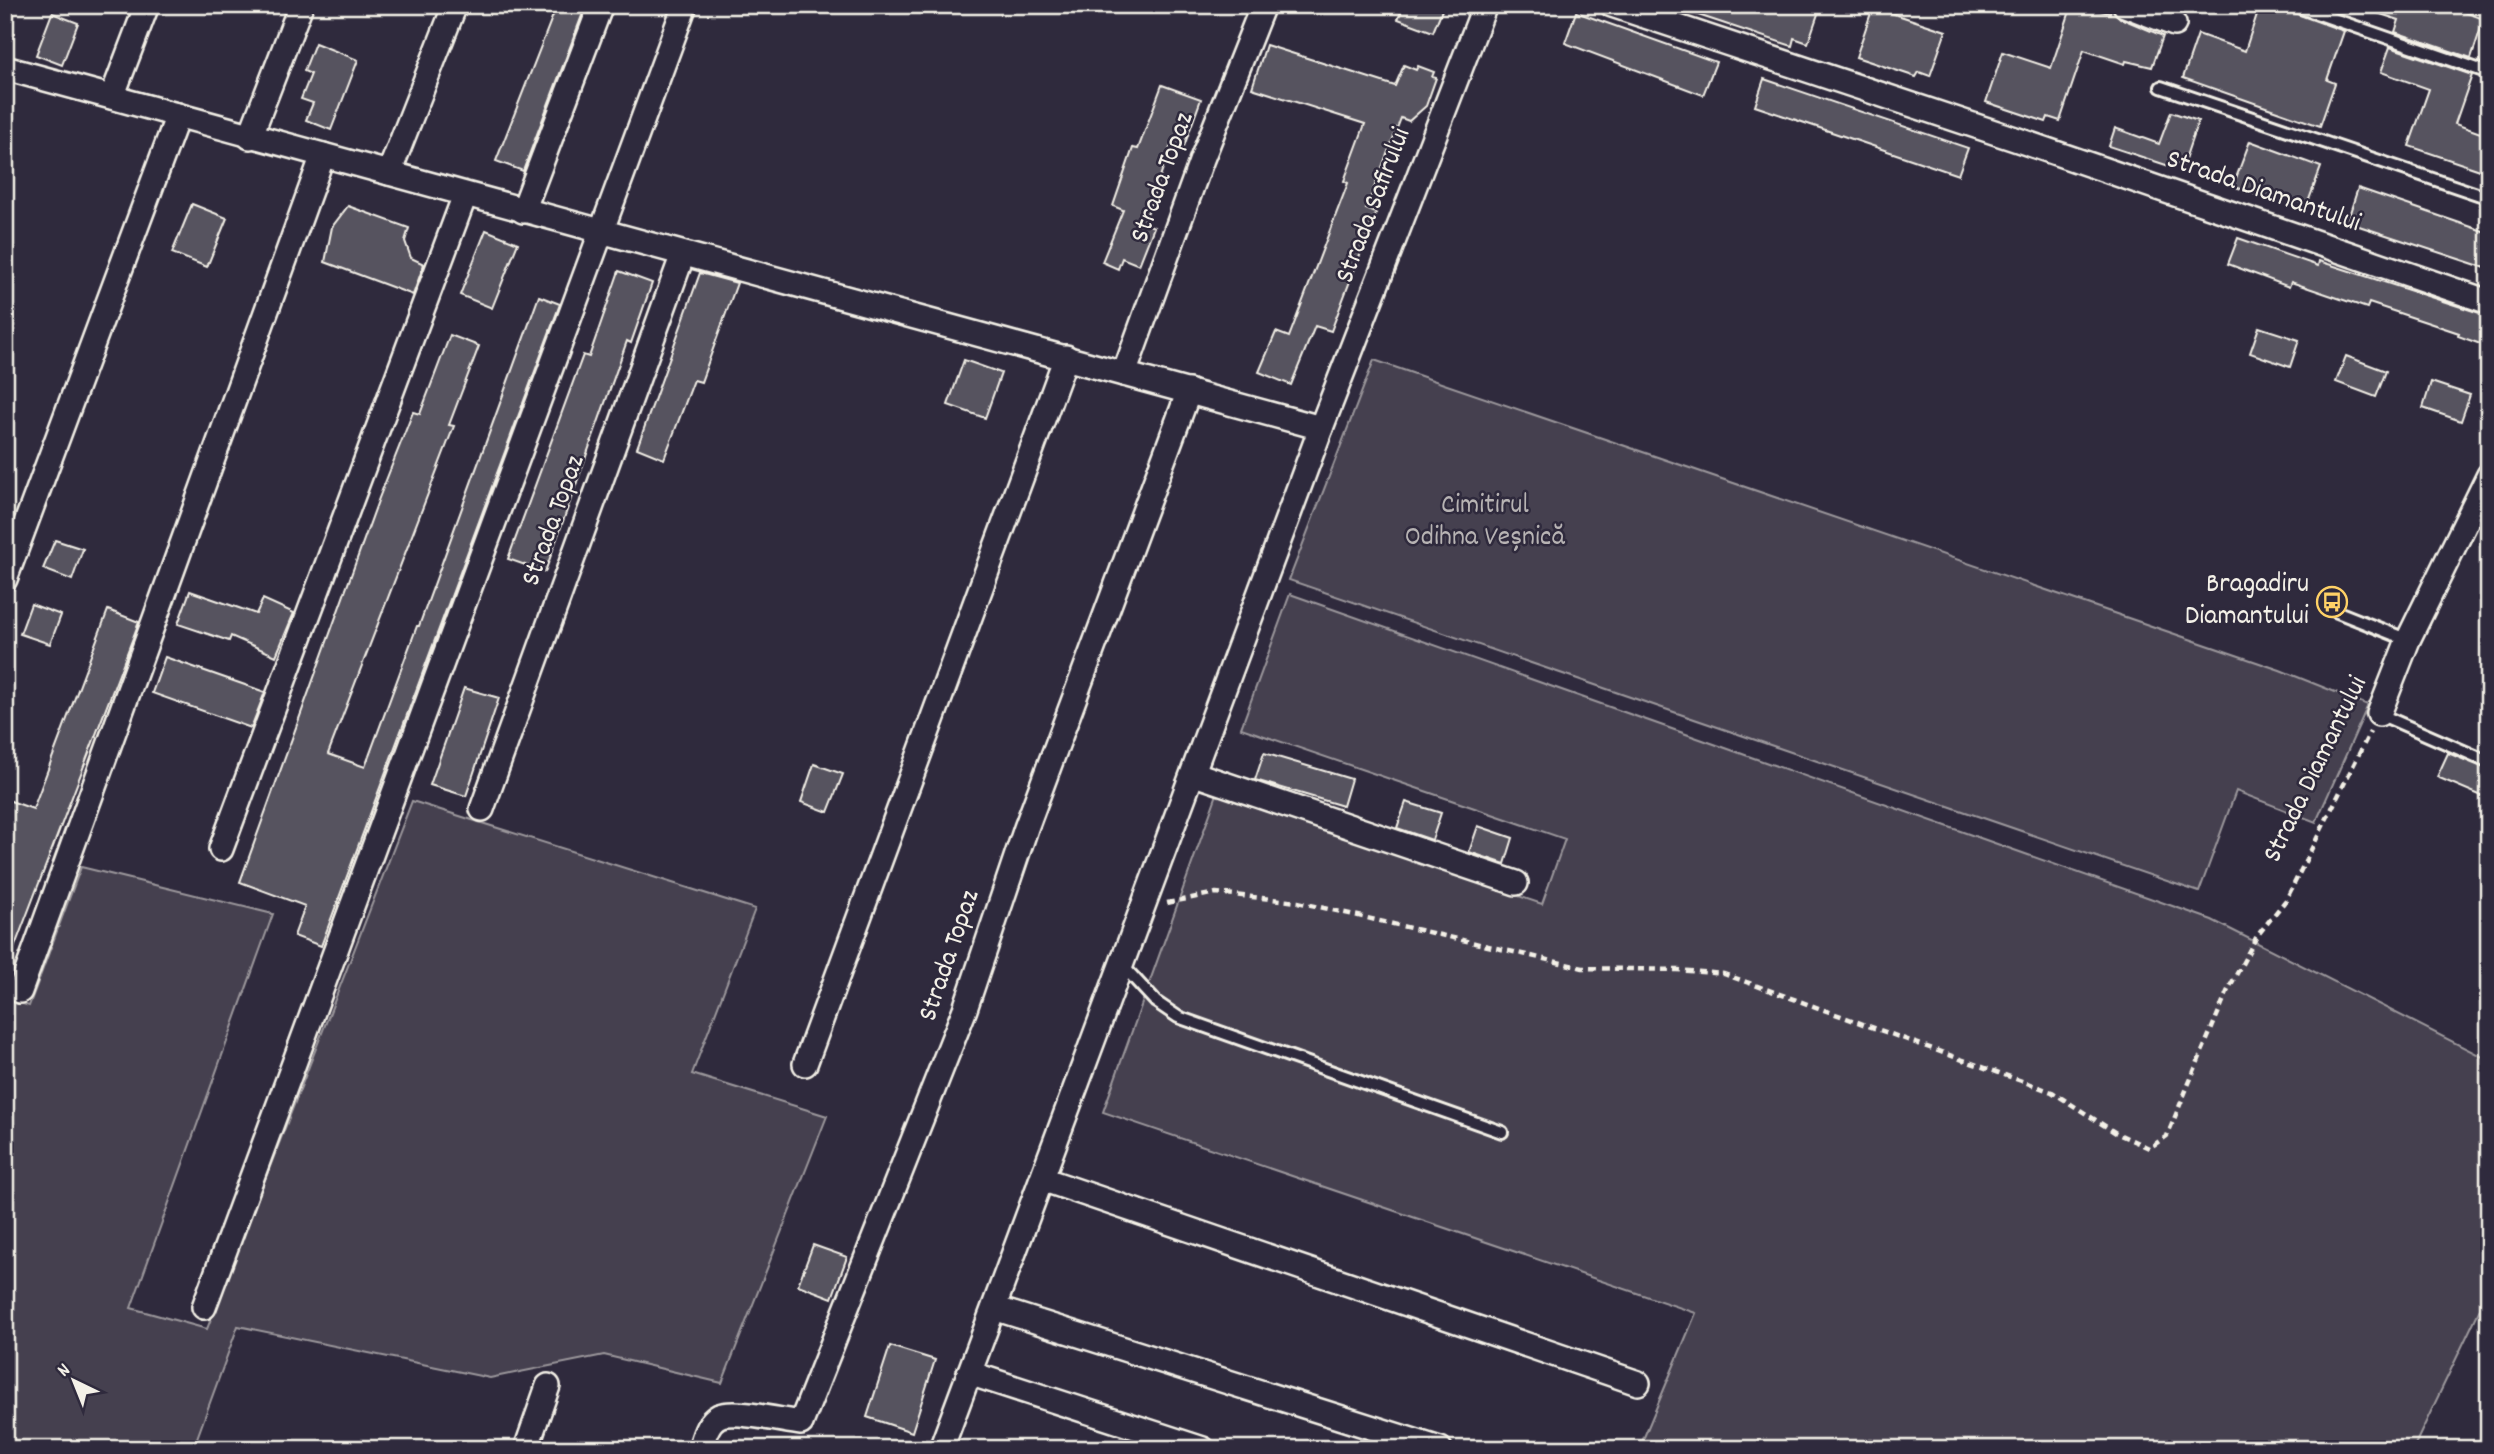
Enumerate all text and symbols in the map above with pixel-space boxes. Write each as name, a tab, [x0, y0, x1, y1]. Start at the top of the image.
street label: Strada Topaz	[1122, 107, 1206, 249]
street label: Strada Safirului	[1327, 122, 1423, 290]
street label: Strada Diamantului	[2160, 141, 2366, 245]
street label: Strada Topaz	[513, 450, 597, 592]
park label: Cimitirul Odihna Veșnică	[1405, 487, 1565, 559]
place label: Bragadiru Diamantului	[2185, 566, 2309, 638]
bus stop icon: Bragadiru Diamantului	[2315, 585, 2349, 619]
street label: Strada Diamantului	[2254, 670, 2380, 870]
street label: Strada Topaz	[910, 885, 992, 1027]
north arrow	[38, 1346, 108, 1416]
text: N	[52, 1358, 77, 1384]

